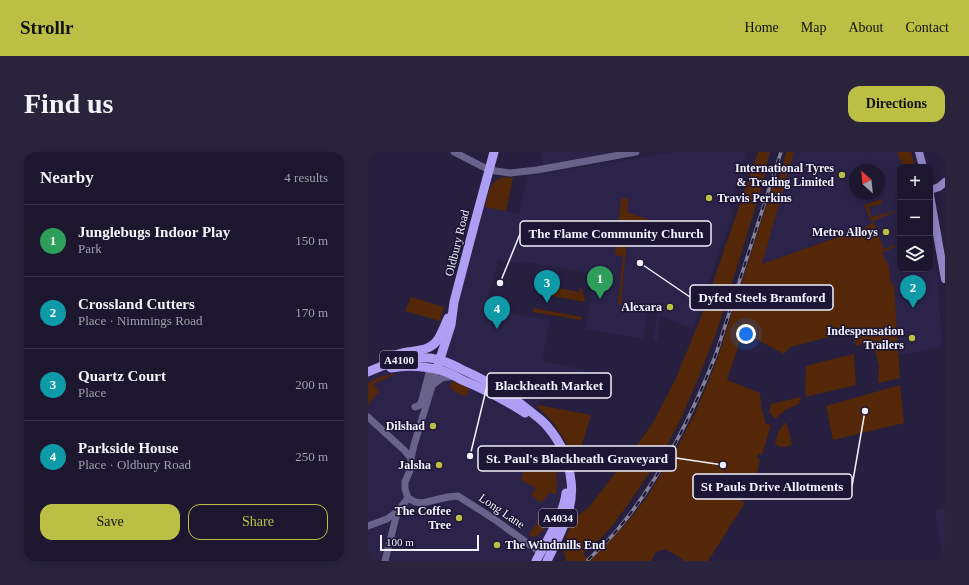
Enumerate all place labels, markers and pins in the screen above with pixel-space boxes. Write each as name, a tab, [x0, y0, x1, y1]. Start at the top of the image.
place label: International Tyres & Trading Limited	[735, 161, 834, 189]
marker: International Tyres & Trading Limited	[837, 170, 847, 180]
place label: Travis Perkins	[717, 191, 792, 205]
marker: Travis Perkins	[704, 193, 714, 203]
callout: The Flame Community Church	[520, 221, 711, 246]
place label: Metro Alloys	[812, 225, 878, 239]
marker: Metro Alloys	[881, 227, 891, 237]
pin: 1	[587, 266, 613, 299]
pin: 3	[534, 270, 560, 303]
pin: 2	[900, 275, 926, 308]
callout: Dyfed Steels Bramford	[690, 285, 833, 310]
pin: 4	[484, 296, 510, 329]
place label: Alexara	[621, 300, 662, 314]
marker: Alexara	[665, 302, 675, 312]
place label: Indespensation Trailers	[827, 324, 904, 352]
marker: Indespensation Trailers	[907, 333, 917, 343]
callout: Blackheath Market	[487, 373, 611, 398]
place label: Dilshad	[386, 419, 425, 433]
marker: Dilshad	[428, 421, 438, 431]
callout: St. Paul's Blackheath Graveyard	[478, 446, 676, 471]
place label: Jalsha	[398, 458, 431, 472]
marker: Jalsha	[434, 460, 444, 470]
callout: St Pauls Drive Allotments	[693, 474, 852, 499]
place label: The Coffee Tree	[395, 504, 452, 532]
marker: The Coffee Tree	[454, 513, 464, 523]
place label: The Windmills End	[505, 538, 606, 552]
marker: The Windmills End	[492, 540, 502, 550]

